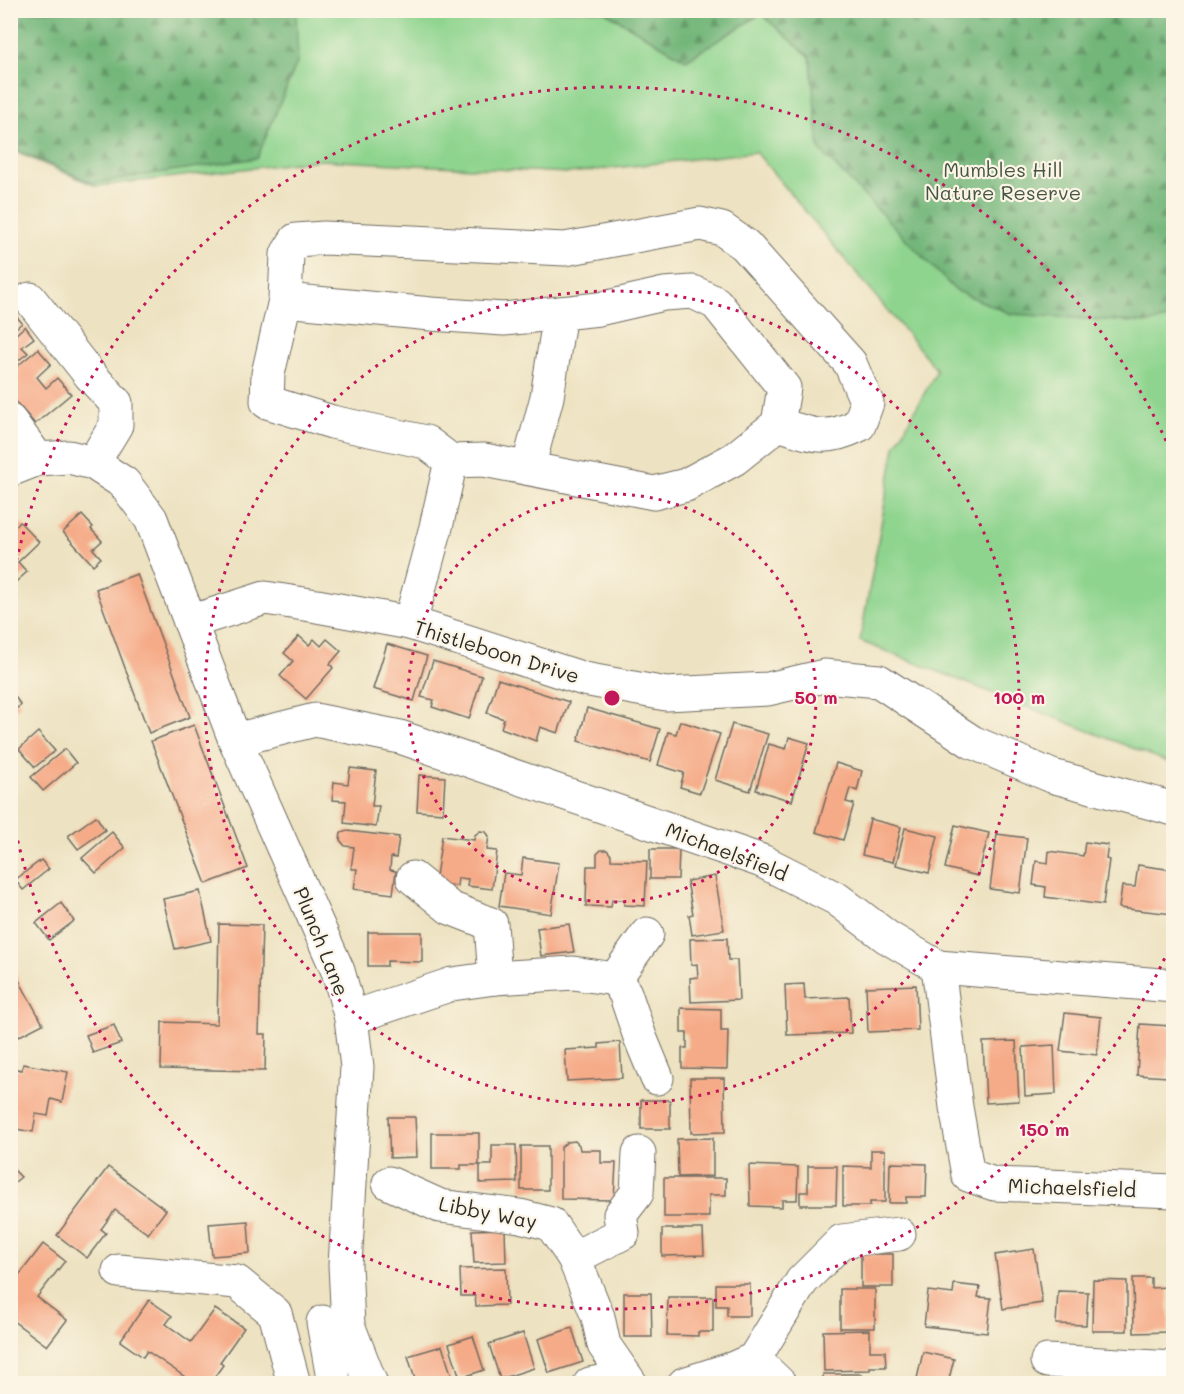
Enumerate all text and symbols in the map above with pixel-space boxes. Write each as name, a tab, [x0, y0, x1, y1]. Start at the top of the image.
park label: Mumbles Hill Nature Reserve	[925, 156, 1081, 205]
street label: Thistleboon Drive	[411, 614, 583, 688]
text: 50 m	[795, 685, 837, 709]
text: 100 m	[993, 685, 1045, 709]
centre of rings	[602, 688, 622, 708]
street label: Michaelsfield	[662, 816, 792, 886]
street label: Plunch Lane	[288, 883, 356, 999]
text: 150 m	[1019, 1117, 1069, 1141]
street label: Michaelsfield	[1007, 1172, 1137, 1202]
street label: Libby Way	[437, 1190, 539, 1234]

